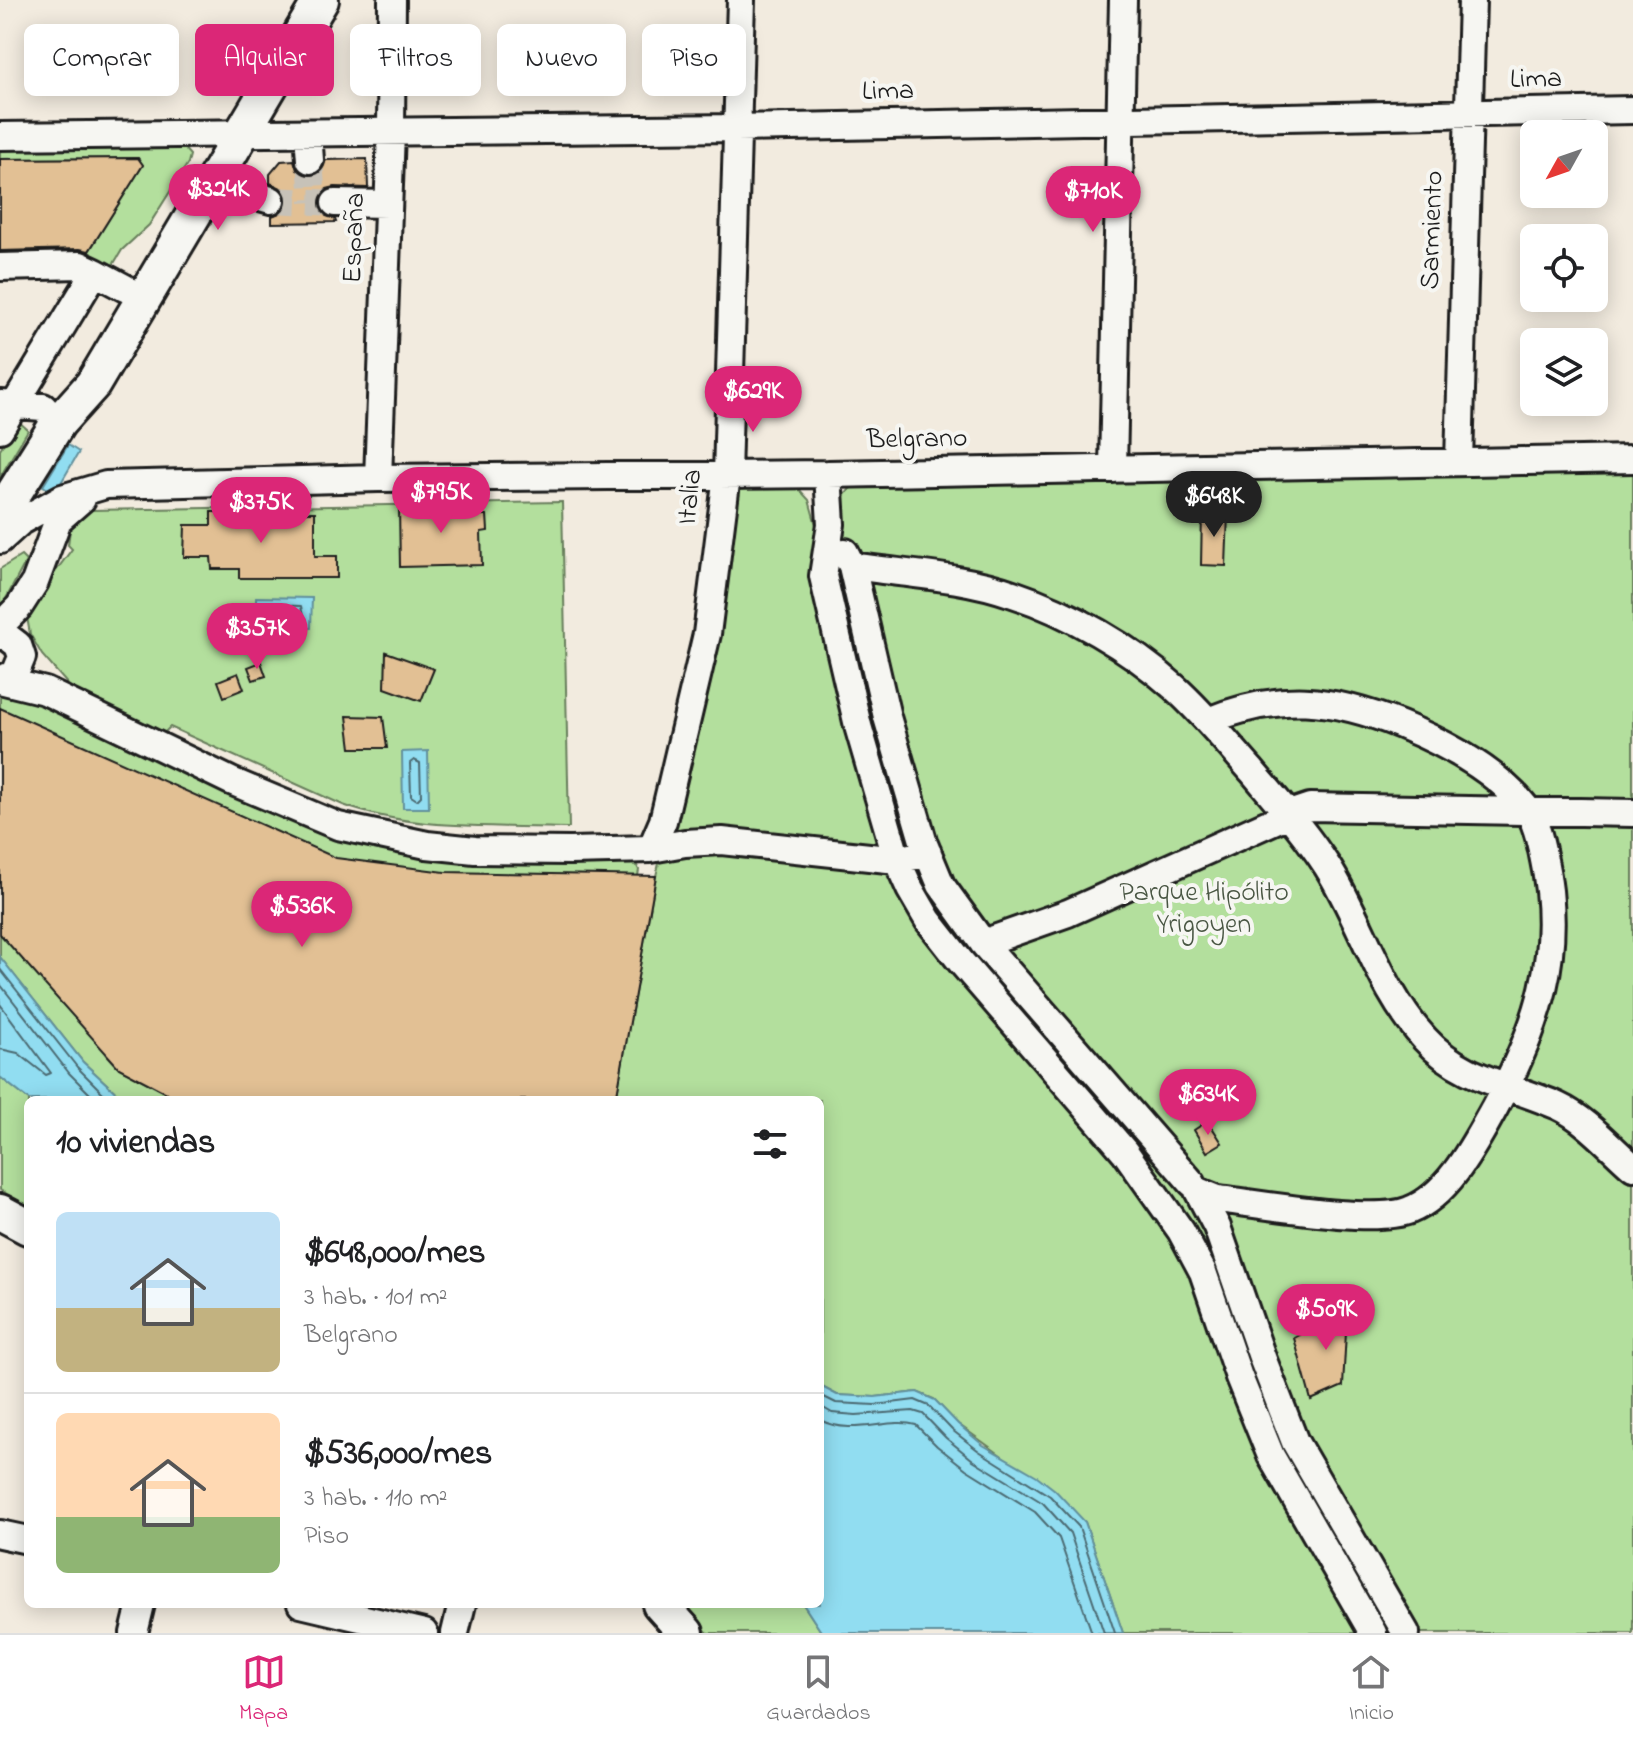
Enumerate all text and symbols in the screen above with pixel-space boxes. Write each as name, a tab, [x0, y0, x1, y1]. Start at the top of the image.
chip: Comprar	[24, 24, 179, 96]
chip: Alquilar	[195, 24, 334, 96]
chip: Filtros	[350, 24, 481, 96]
chip: Nuevo	[497, 24, 626, 96]
chip: Piso	[642, 24, 746, 96]
street label: Lima	[1510, 59, 1562, 101]
street label: Lima	[862, 71, 914, 113]
north arrow	[1520, 120, 1608, 208]
map controls	[1520, 120, 1608, 416]
pin: $324K	[162, 164, 274, 232]
pin: $710K	[1037, 166, 1149, 234]
street label: Sarmiento	[1410, 170, 1456, 290]
text: $324K	[187, 171, 249, 209]
text: $710K	[1064, 173, 1122, 211]
street label: España	[333, 192, 377, 284]
button: locate	[1520, 224, 1608, 312]
button: layers	[1520, 328, 1608, 416]
pin: $629K	[697, 366, 809, 434]
text: $629K	[723, 373, 783, 411]
street label: Belgrano	[865, 419, 968, 461]
pin: $795K	[385, 467, 497, 535]
street label: Italia	[668, 467, 714, 527]
pin: $648K	[1158, 471, 1270, 539]
text: $795K	[410, 474, 472, 512]
pin: $375K	[205, 477, 317, 545]
text: $648K	[1184, 478, 1244, 516]
text: $375K	[229, 484, 293, 522]
pin: $357K	[201, 603, 313, 671]
text: $357K	[225, 610, 289, 648]
park label: Parque Hipólito Yrigoyen	[1119, 873, 1289, 946]
pin: $536K	[246, 881, 358, 949]
text: $536K	[269, 888, 335, 926]
pin: $634K	[1152, 1069, 1264, 1137]
text: $634K	[1177, 1076, 1239, 1114]
text: 10 viviendas	[56, 1119, 215, 1169]
icon: filters	[748, 1122, 792, 1166]
text: $648,000/mes	[304, 1229, 486, 1279]
icon: home	[120, 1244, 216, 1340]
text: 3 hab. · 101 m²	[304, 1279, 447, 1317]
pin: $509K	[1270, 1284, 1382, 1352]
text: $509K	[1295, 1291, 1357, 1329]
text: Belgrano	[304, 1317, 398, 1355]
text: $536,000/mes	[304, 1430, 492, 1480]
icon: home	[120, 1445, 216, 1541]
text: 3 hab. · 110 m²	[304, 1480, 447, 1518]
text: Piso	[304, 1518, 349, 1556]
tab: Mapa	[239, 1650, 288, 1730]
tab: Guardados	[766, 1650, 871, 1730]
tab: Inicio	[1349, 1650, 1394, 1730]

